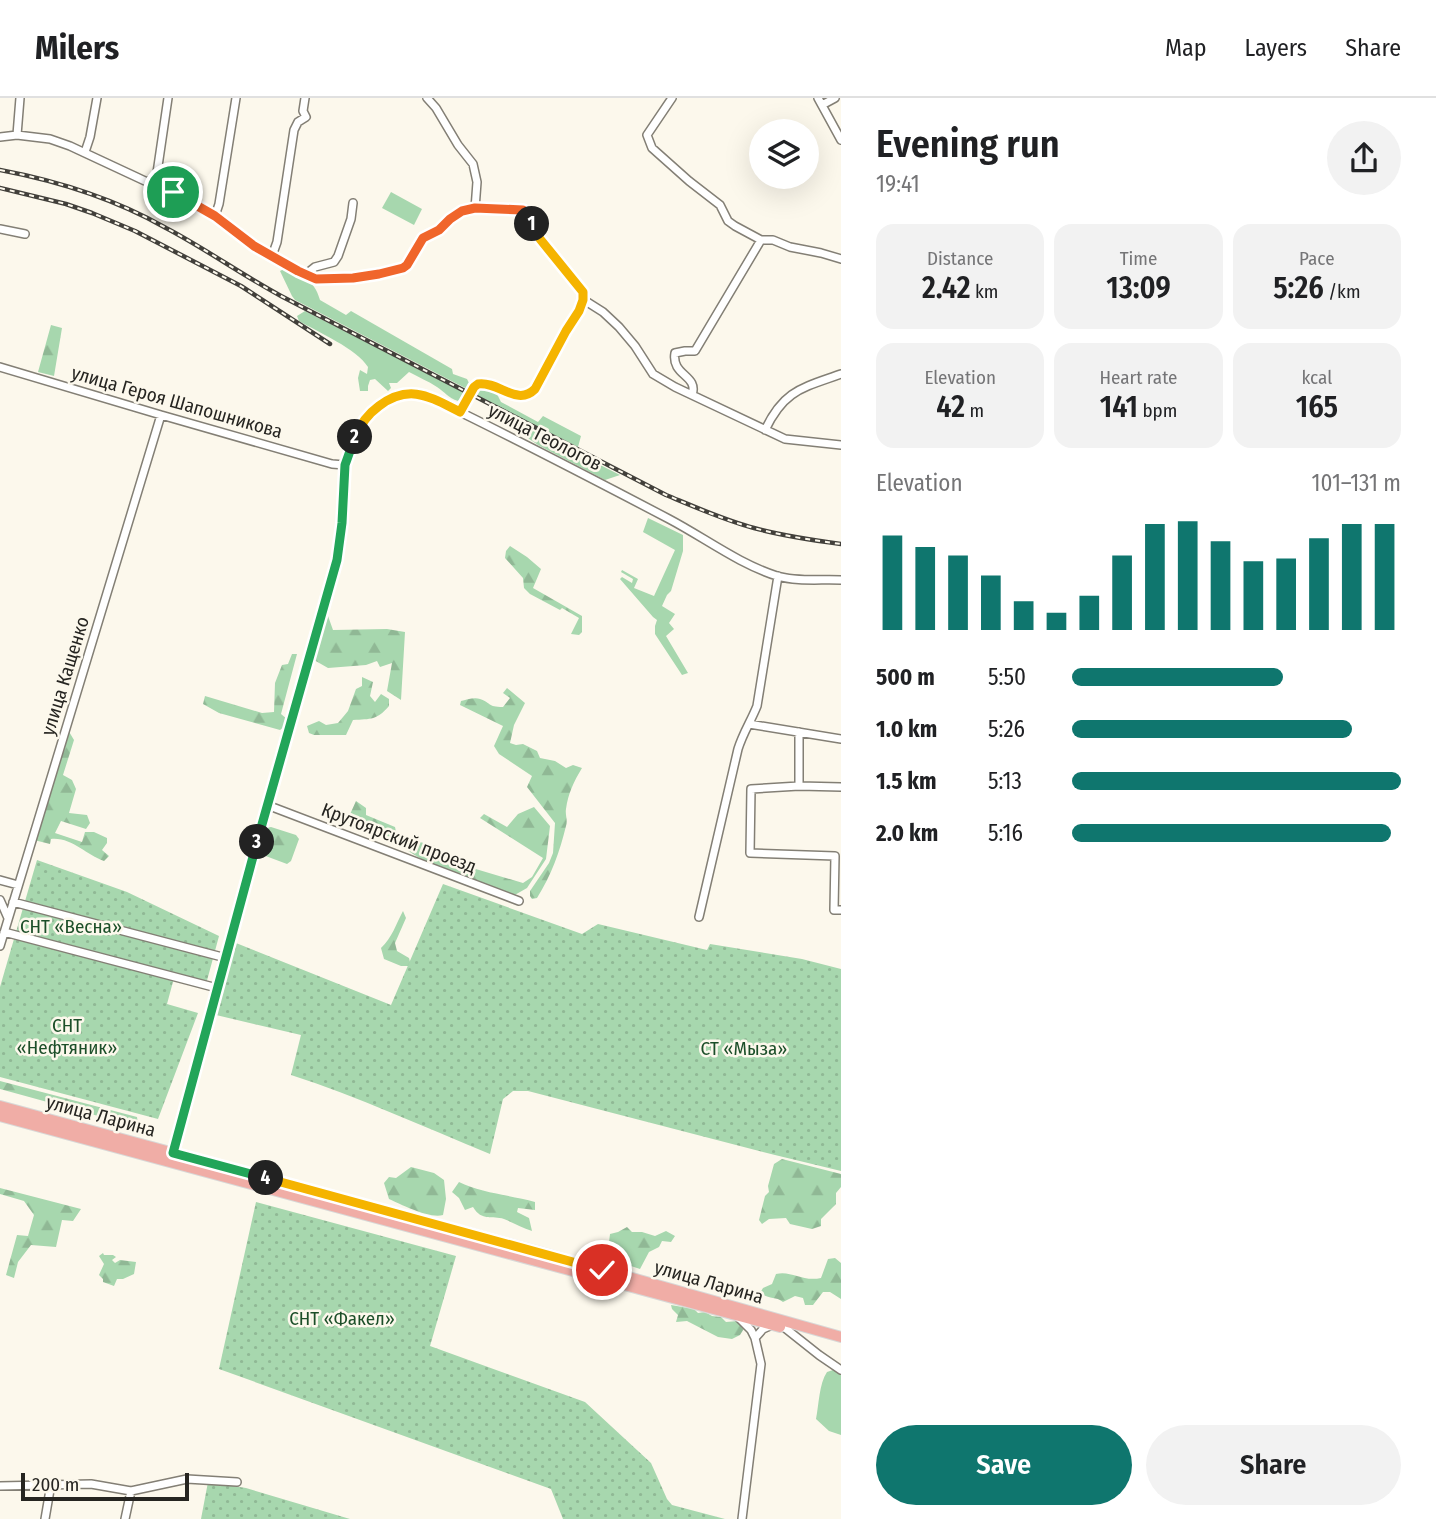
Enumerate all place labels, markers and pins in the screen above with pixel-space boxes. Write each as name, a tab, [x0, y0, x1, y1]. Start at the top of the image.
pin	[143, 162, 203, 222]
pin: 1	[514, 206, 550, 242]
pin: 2	[338, 420, 372, 454]
pin: 3	[240, 824, 274, 860]
pin: 4	[248, 1160, 284, 1196]
pin	[572, 1240, 632, 1300]

